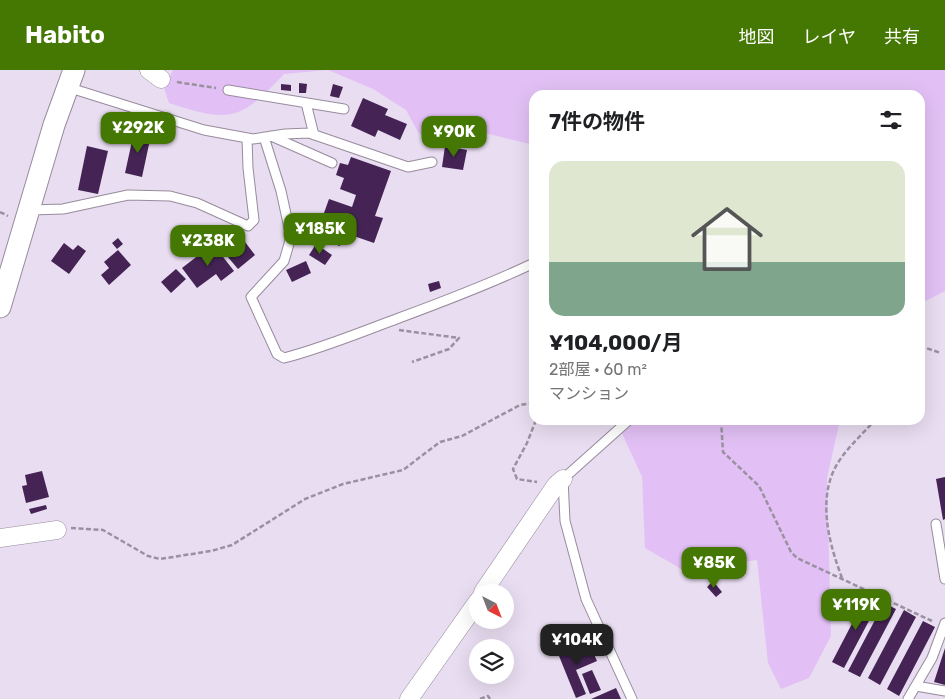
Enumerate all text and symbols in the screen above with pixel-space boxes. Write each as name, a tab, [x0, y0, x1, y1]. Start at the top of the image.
text: Habito	[25, 21, 105, 49]
text: 地図	[739, 26, 775, 48]
text: レイヤ	[803, 26, 856, 48]
text: 共有	[884, 26, 920, 48]
icon: filters	[877, 106, 905, 134]
text: 7件の物件	[549, 109, 645, 134]
pin: ¥292K	[103, 112, 173, 154]
pin: ¥90K	[424, 116, 484, 158]
text: ¥292K	[112, 118, 164, 137]
text: ¥90K	[433, 122, 475, 141]
icon: home	[682, 194, 772, 284]
pin: ¥185K	[285, 212, 355, 255]
text: ¥185K	[295, 219, 345, 238]
pin: ¥238K	[173, 224, 243, 267]
text: ¥238K	[181, 231, 235, 250]
text: ¥104,000/月	[549, 330, 683, 355]
text: 2部屋 · 60 m²	[549, 360, 647, 379]
text: マンション	[549, 384, 629, 403]
pin: ¥85K	[684, 546, 744, 589]
text: ¥85K	[693, 553, 735, 572]
north arrow	[469, 584, 514, 629]
map controls	[469, 584, 514, 684]
pin: ¥119K	[821, 588, 891, 631]
text: ¥119K	[832, 595, 880, 614]
pin: ¥104K	[542, 624, 612, 666]
text: ¥104K	[551, 630, 603, 649]
button: layers	[469, 639, 514, 684]

